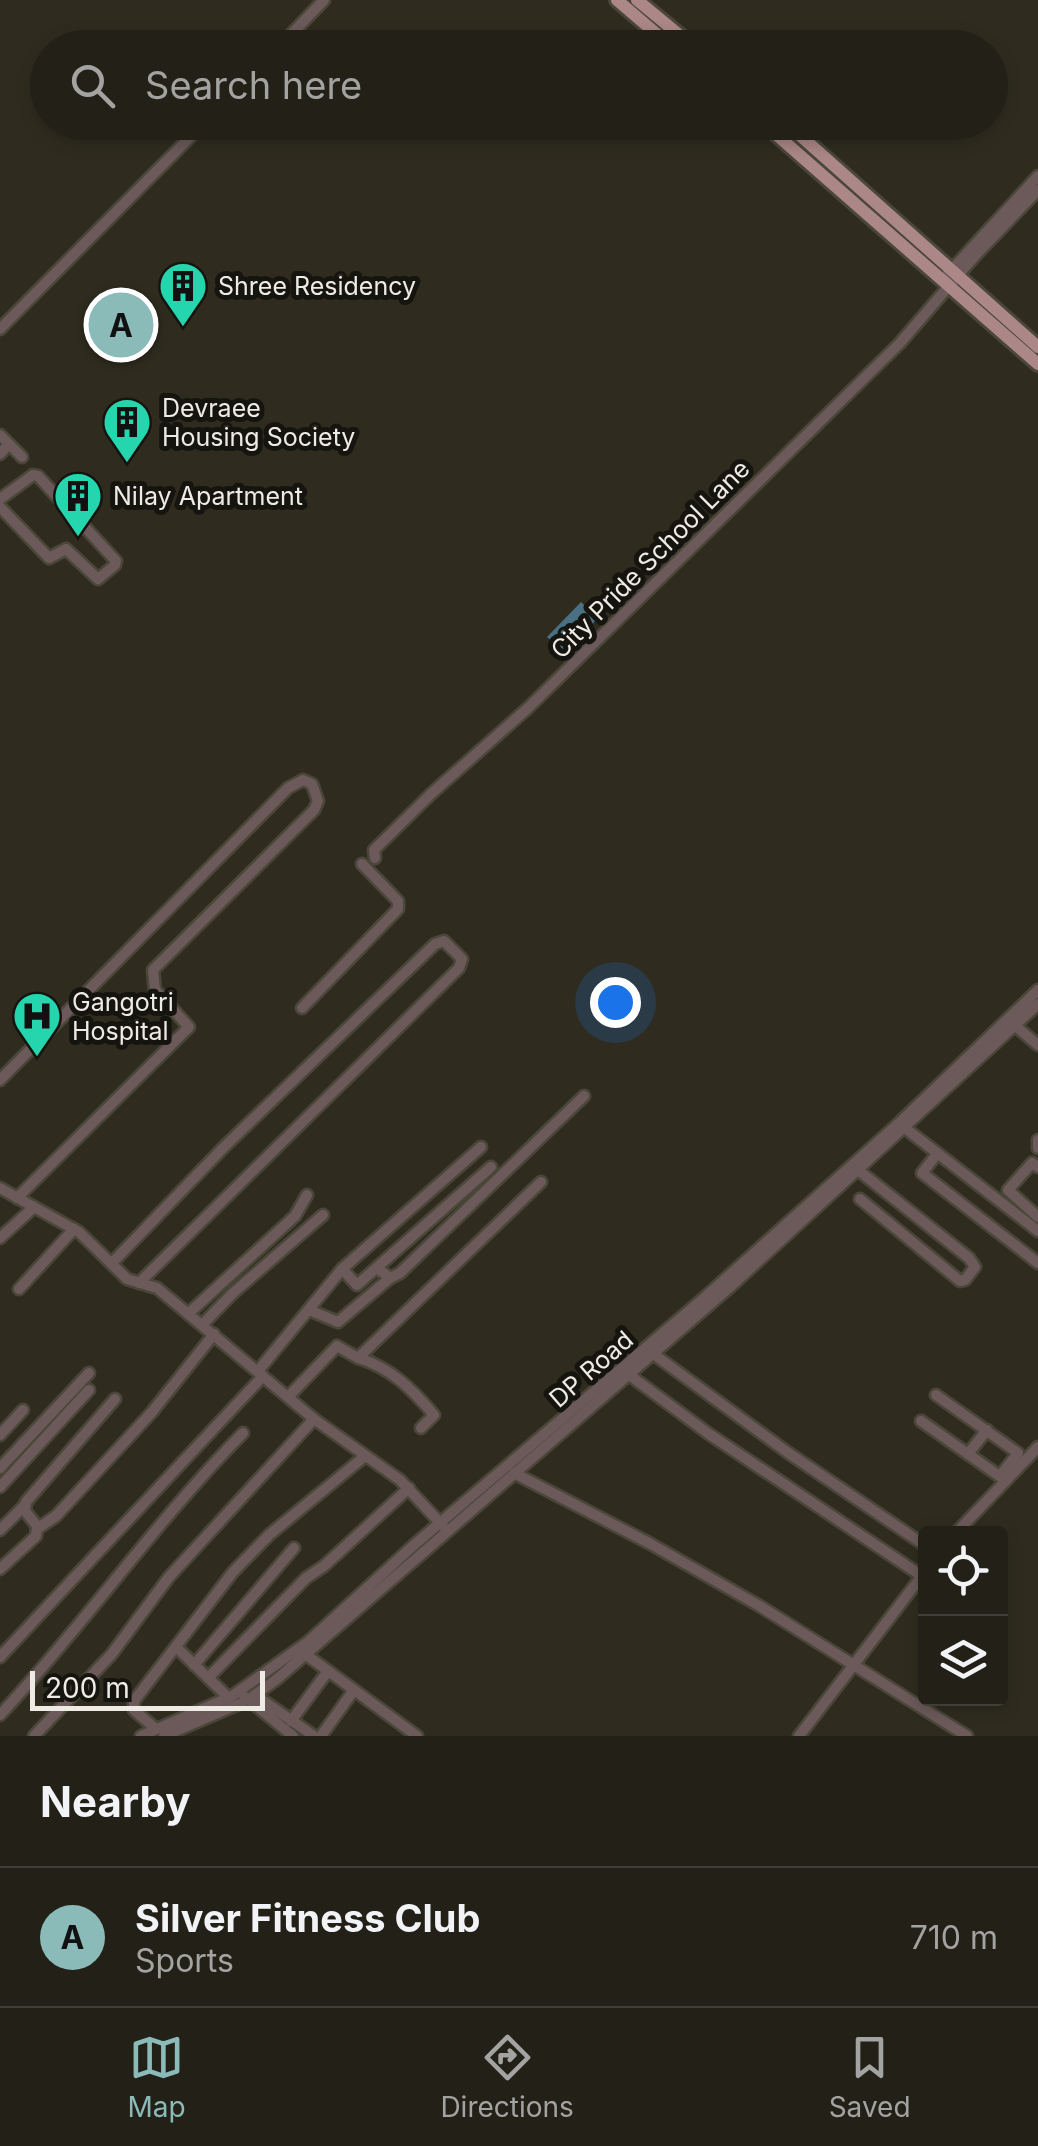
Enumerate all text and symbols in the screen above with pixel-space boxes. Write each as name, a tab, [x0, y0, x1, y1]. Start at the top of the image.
search box	[30, 30, 1008, 140]
icon: search	[65, 58, 120, 113]
text: Search here	[145, 62, 362, 108]
building icon: Shree Residency	[157, 260, 209, 328]
place label: Shree Residency	[218, 271, 416, 301]
pin: A	[88, 288, 154, 362]
place label: Devraee Housing Society	[162, 393, 355, 452]
building icon: Devraee Housing Society	[101, 396, 153, 464]
street label: City Pride School Lane	[544, 453, 756, 665]
building icon: Nilay Apartment	[52, 470, 104, 538]
place label: Nilay Apartment	[113, 481, 303, 511]
your location	[590, 977, 641, 1028]
place label: Gangotri Hospital	[72, 987, 174, 1046]
hospital icon: Gangotri Hospital	[11, 990, 63, 1058]
street label: DP Road	[543, 1324, 639, 1414]
map controls	[918, 1526, 1008, 1706]
button: locate	[918, 1526, 1008, 1616]
button: layers	[918, 1616, 1008, 1706]
scale bar	[30, 1666, 265, 1710]
text: 200 m	[45, 1671, 130, 1705]
text: Nearby	[40, 1776, 191, 1827]
text: Silver Fitness Club	[135, 1895, 480, 1941]
text: A	[61, 1918, 84, 1957]
text: 710 m	[910, 1918, 998, 1957]
text: Sports	[135, 1941, 234, 1980]
tab: Map	[127, 2030, 186, 2124]
tab: Directions	[440, 2030, 574, 2124]
tab: Saved	[829, 2030, 911, 2124]

